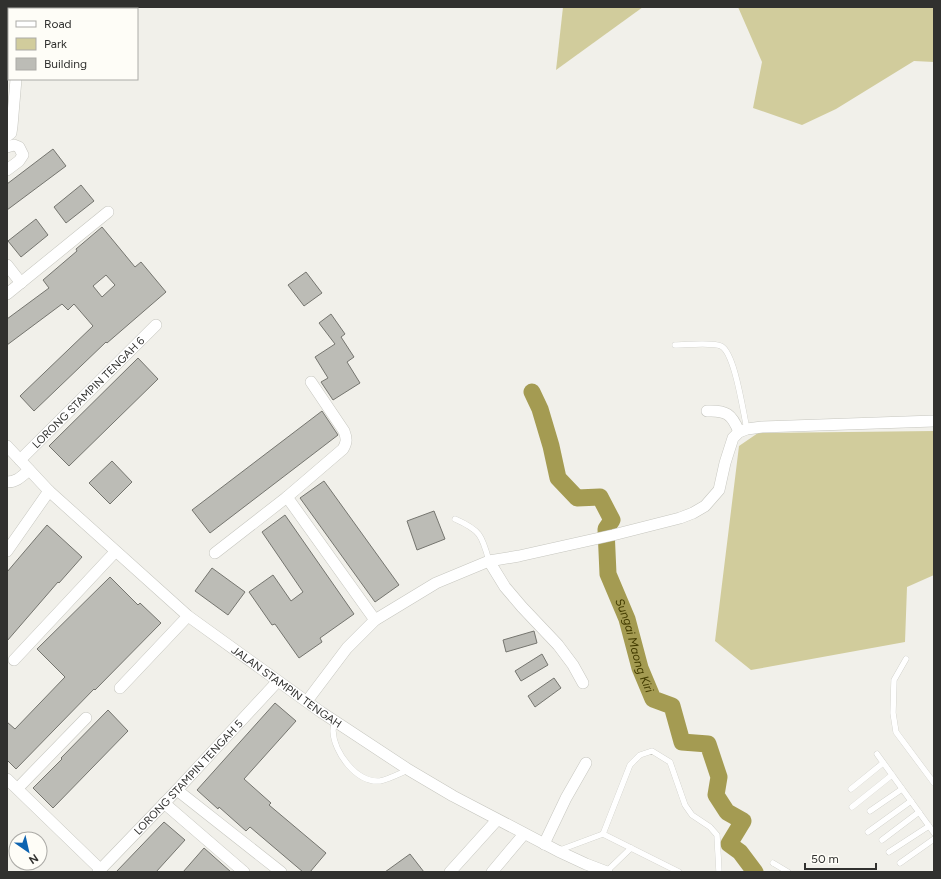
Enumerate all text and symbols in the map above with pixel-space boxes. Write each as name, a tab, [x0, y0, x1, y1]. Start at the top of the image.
legend	[8, 8, 138, 80]
text: Road	[44, 17, 72, 31]
text: Park	[44, 37, 67, 51]
text: Building	[44, 57, 87, 71]
street label: LORONG STAMPIN TENGAH 6	[29, 334, 147, 451]
water label: Sungai Maong Kiri	[612, 596, 657, 695]
street label: JALAN STAMPIN TENGAH	[229, 643, 344, 730]
street label: LORONG STAMPIN TENGAH 5	[131, 717, 245, 837]
north arrow	[8, 831, 48, 871]
scale bar	[805, 845, 876, 871]
text: N	[26, 851, 40, 867]
text: 50 m	[811, 852, 839, 866]

